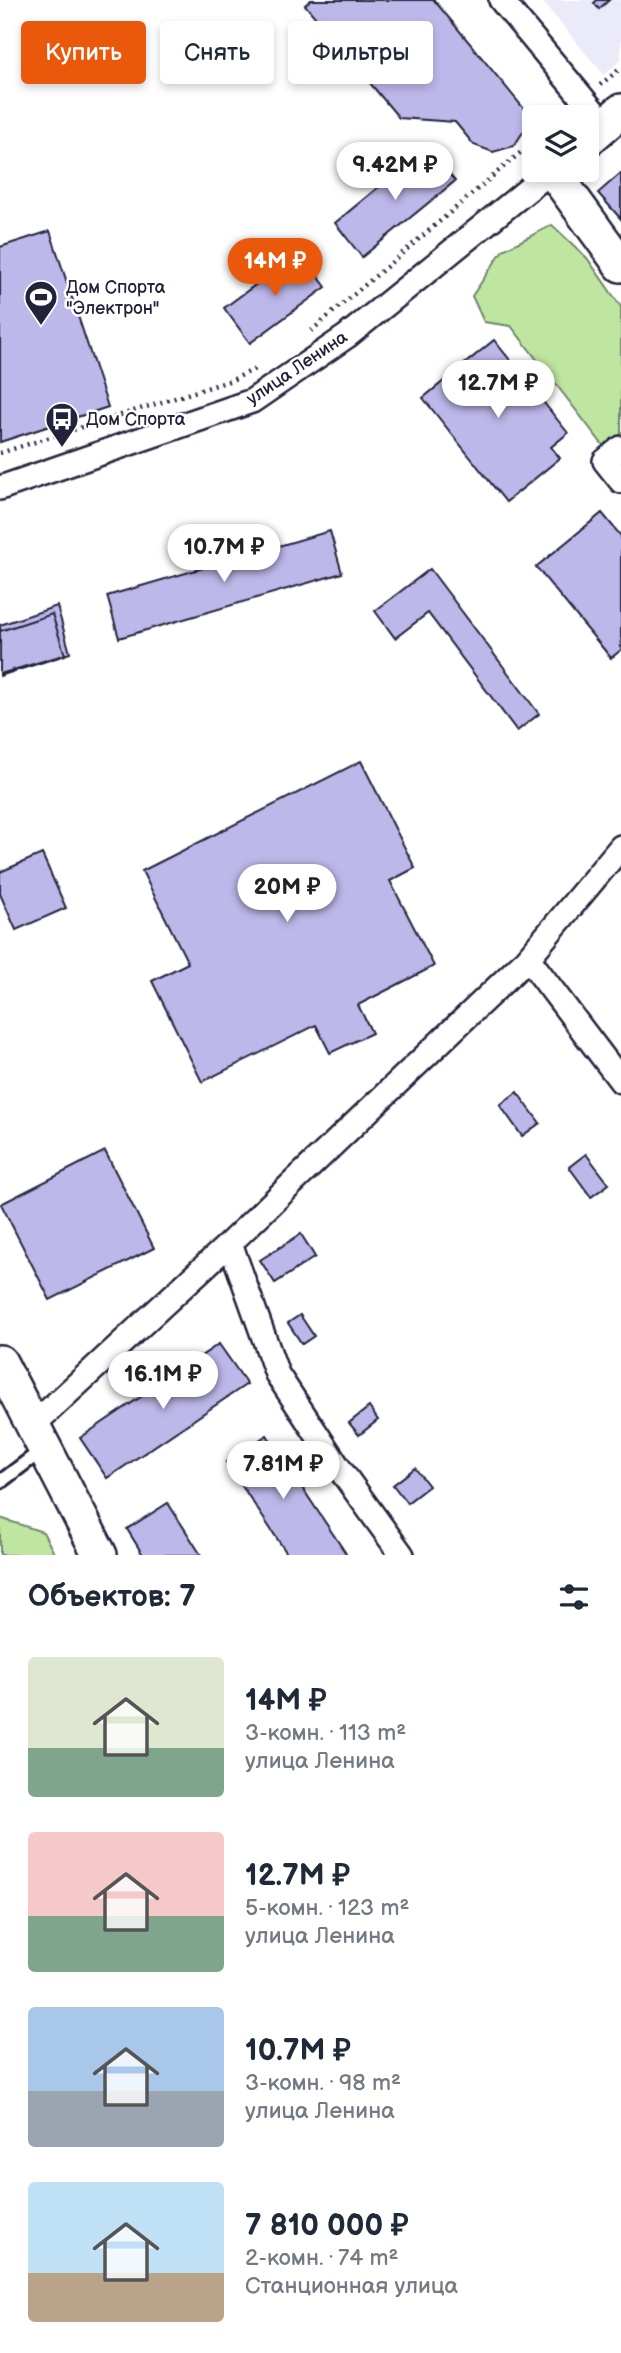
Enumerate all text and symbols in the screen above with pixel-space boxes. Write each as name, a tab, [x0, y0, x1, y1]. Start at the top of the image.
chip: Купить	[21, 21, 146, 84]
chip: Снять	[160, 21, 274, 84]
chip: Фильтры	[288, 21, 433, 84]
map controls	[522, 105, 599, 182]
button: layers	[522, 105, 599, 182]
pin: 9.42M ₽	[330, 142, 460, 202]
text: 9.42M ₽	[352, 151, 438, 179]
pin: 14M ₽	[226, 238, 324, 298]
text: 14M ₽	[244, 247, 306, 275]
place label: Дом Спорта "Электрон"	[66, 277, 166, 319]
sports icon: Дом Спорта "Электрон"	[22, 278, 60, 327]
street label: улица Ленина	[243, 326, 352, 409]
pin: 12.7M ₽	[433, 360, 563, 420]
text: 12.7M ₽	[458, 369, 538, 397]
bus stop icon: Дом Спорта	[43, 400, 81, 449]
place label: Дом Спорта	[86, 409, 186, 430]
pin: 10.7M ₽	[159, 524, 289, 584]
text: 10.7M ₽	[183, 533, 265, 561]
pin: 20M ₽	[238, 864, 336, 924]
text: 20M ₽	[253, 873, 321, 901]
pin: 16.1M ₽	[98, 1352, 228, 1411]
text: 16.1M ₽	[124, 1360, 202, 1388]
pin: 7.81M ₽	[218, 1442, 348, 1501]
text: 7.81M ₽	[243, 1450, 323, 1478]
icon: filters	[555, 1578, 593, 1616]
text: Объектов: 7	[28, 1579, 196, 1615]
text: 14M ₽	[245, 1683, 327, 1719]
icon: home	[84, 1685, 168, 1769]
text: 3-комн. · 113 m²	[245, 1719, 406, 1747]
text: улица Ленина	[245, 1747, 395, 1775]
text: 12.7M ₽	[245, 1858, 350, 1894]
icon: home	[84, 1860, 168, 1944]
text: 5-комн. · 123 m²	[245, 1894, 409, 1922]
text: улица Ленина	[245, 1922, 395, 1950]
text: 10.7M ₽	[245, 2033, 351, 2069]
icon: home	[84, 2035, 168, 2119]
text: 3-комн. · 98 m²	[245, 2069, 401, 2097]
text: улица Ленина	[245, 2097, 395, 2125]
text: 7 810 000 ₽	[245, 2208, 409, 2244]
icon: home	[84, 2210, 168, 2294]
text: 2-комн. · 74 m²	[245, 2244, 398, 2272]
text: Станционная улица	[245, 2272, 458, 2300]

